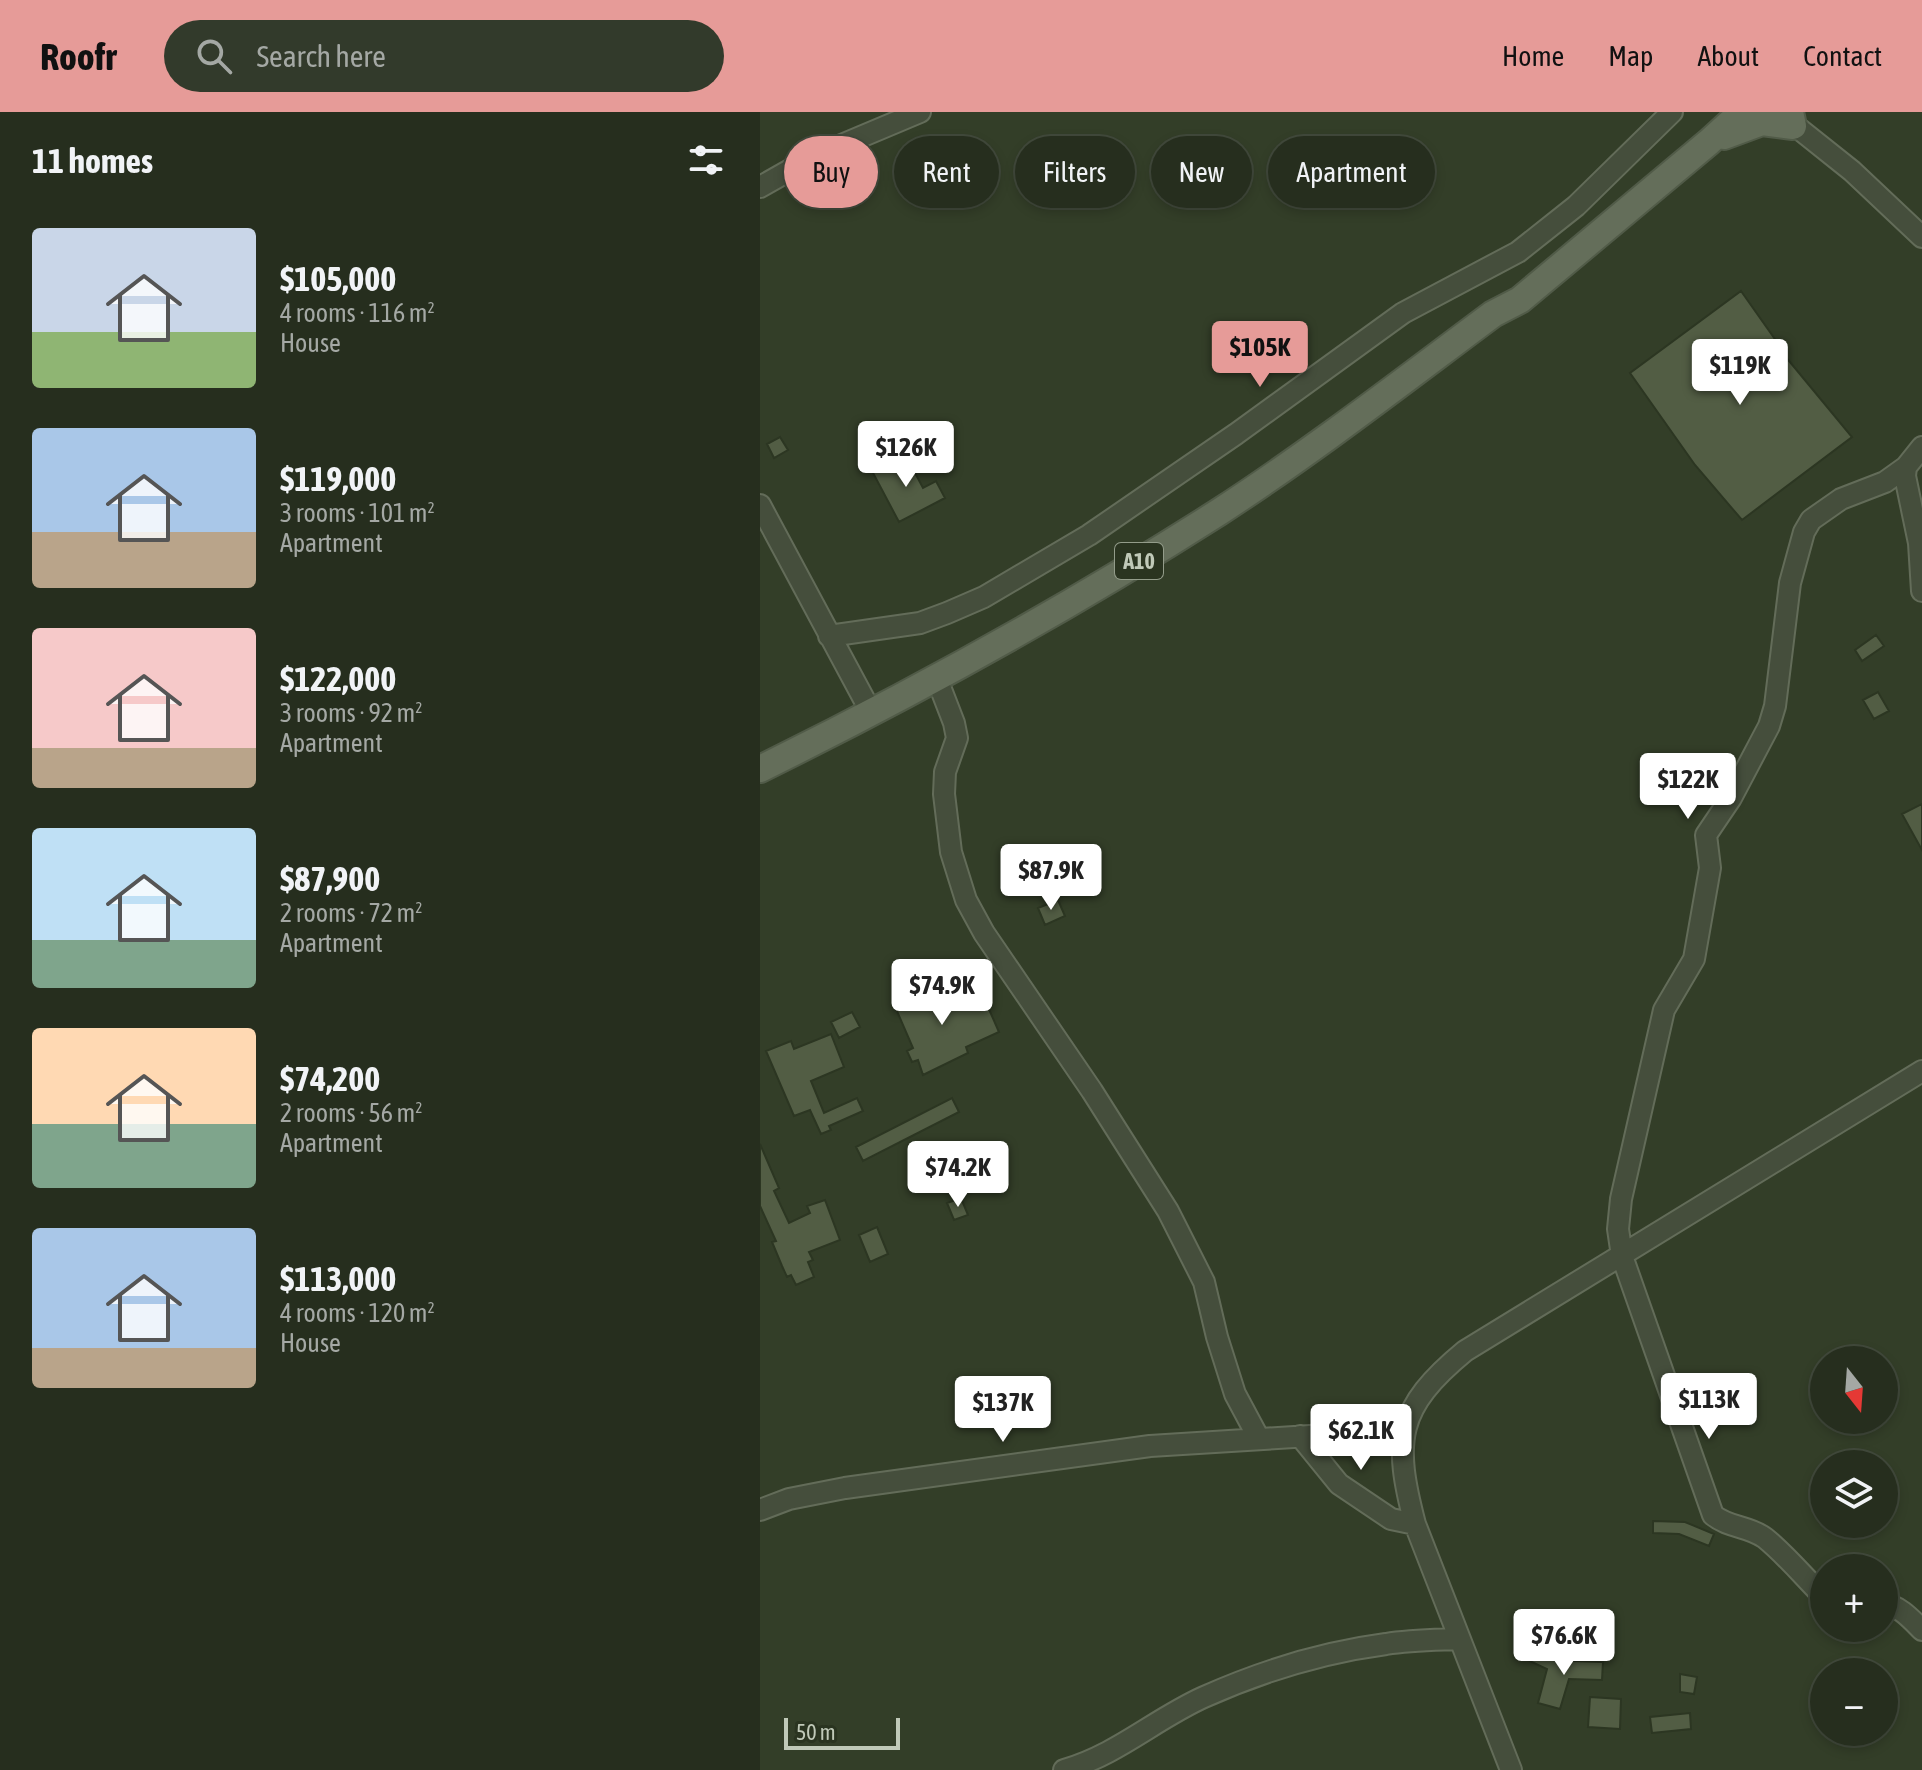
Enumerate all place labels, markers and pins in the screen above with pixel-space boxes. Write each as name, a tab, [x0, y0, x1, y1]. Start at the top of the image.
pin: $105K	[1204, 321, 1316, 389]
pin: $119K	[1684, 339, 1796, 407]
pin: $126K	[850, 421, 962, 489]
pin: $122K	[1632, 753, 1744, 821]
pin: $87.9K	[986, 844, 1116, 912]
pin: $74.9K	[877, 959, 1007, 1027]
pin: $74.2K	[893, 1141, 1023, 1209]
pin: $113K	[1653, 1373, 1765, 1441]
pin: $137K	[947, 1376, 1059, 1444]
pin: $62.1K	[1296, 1404, 1426, 1472]
pin: $76.6K	[1499, 1609, 1629, 1677]

